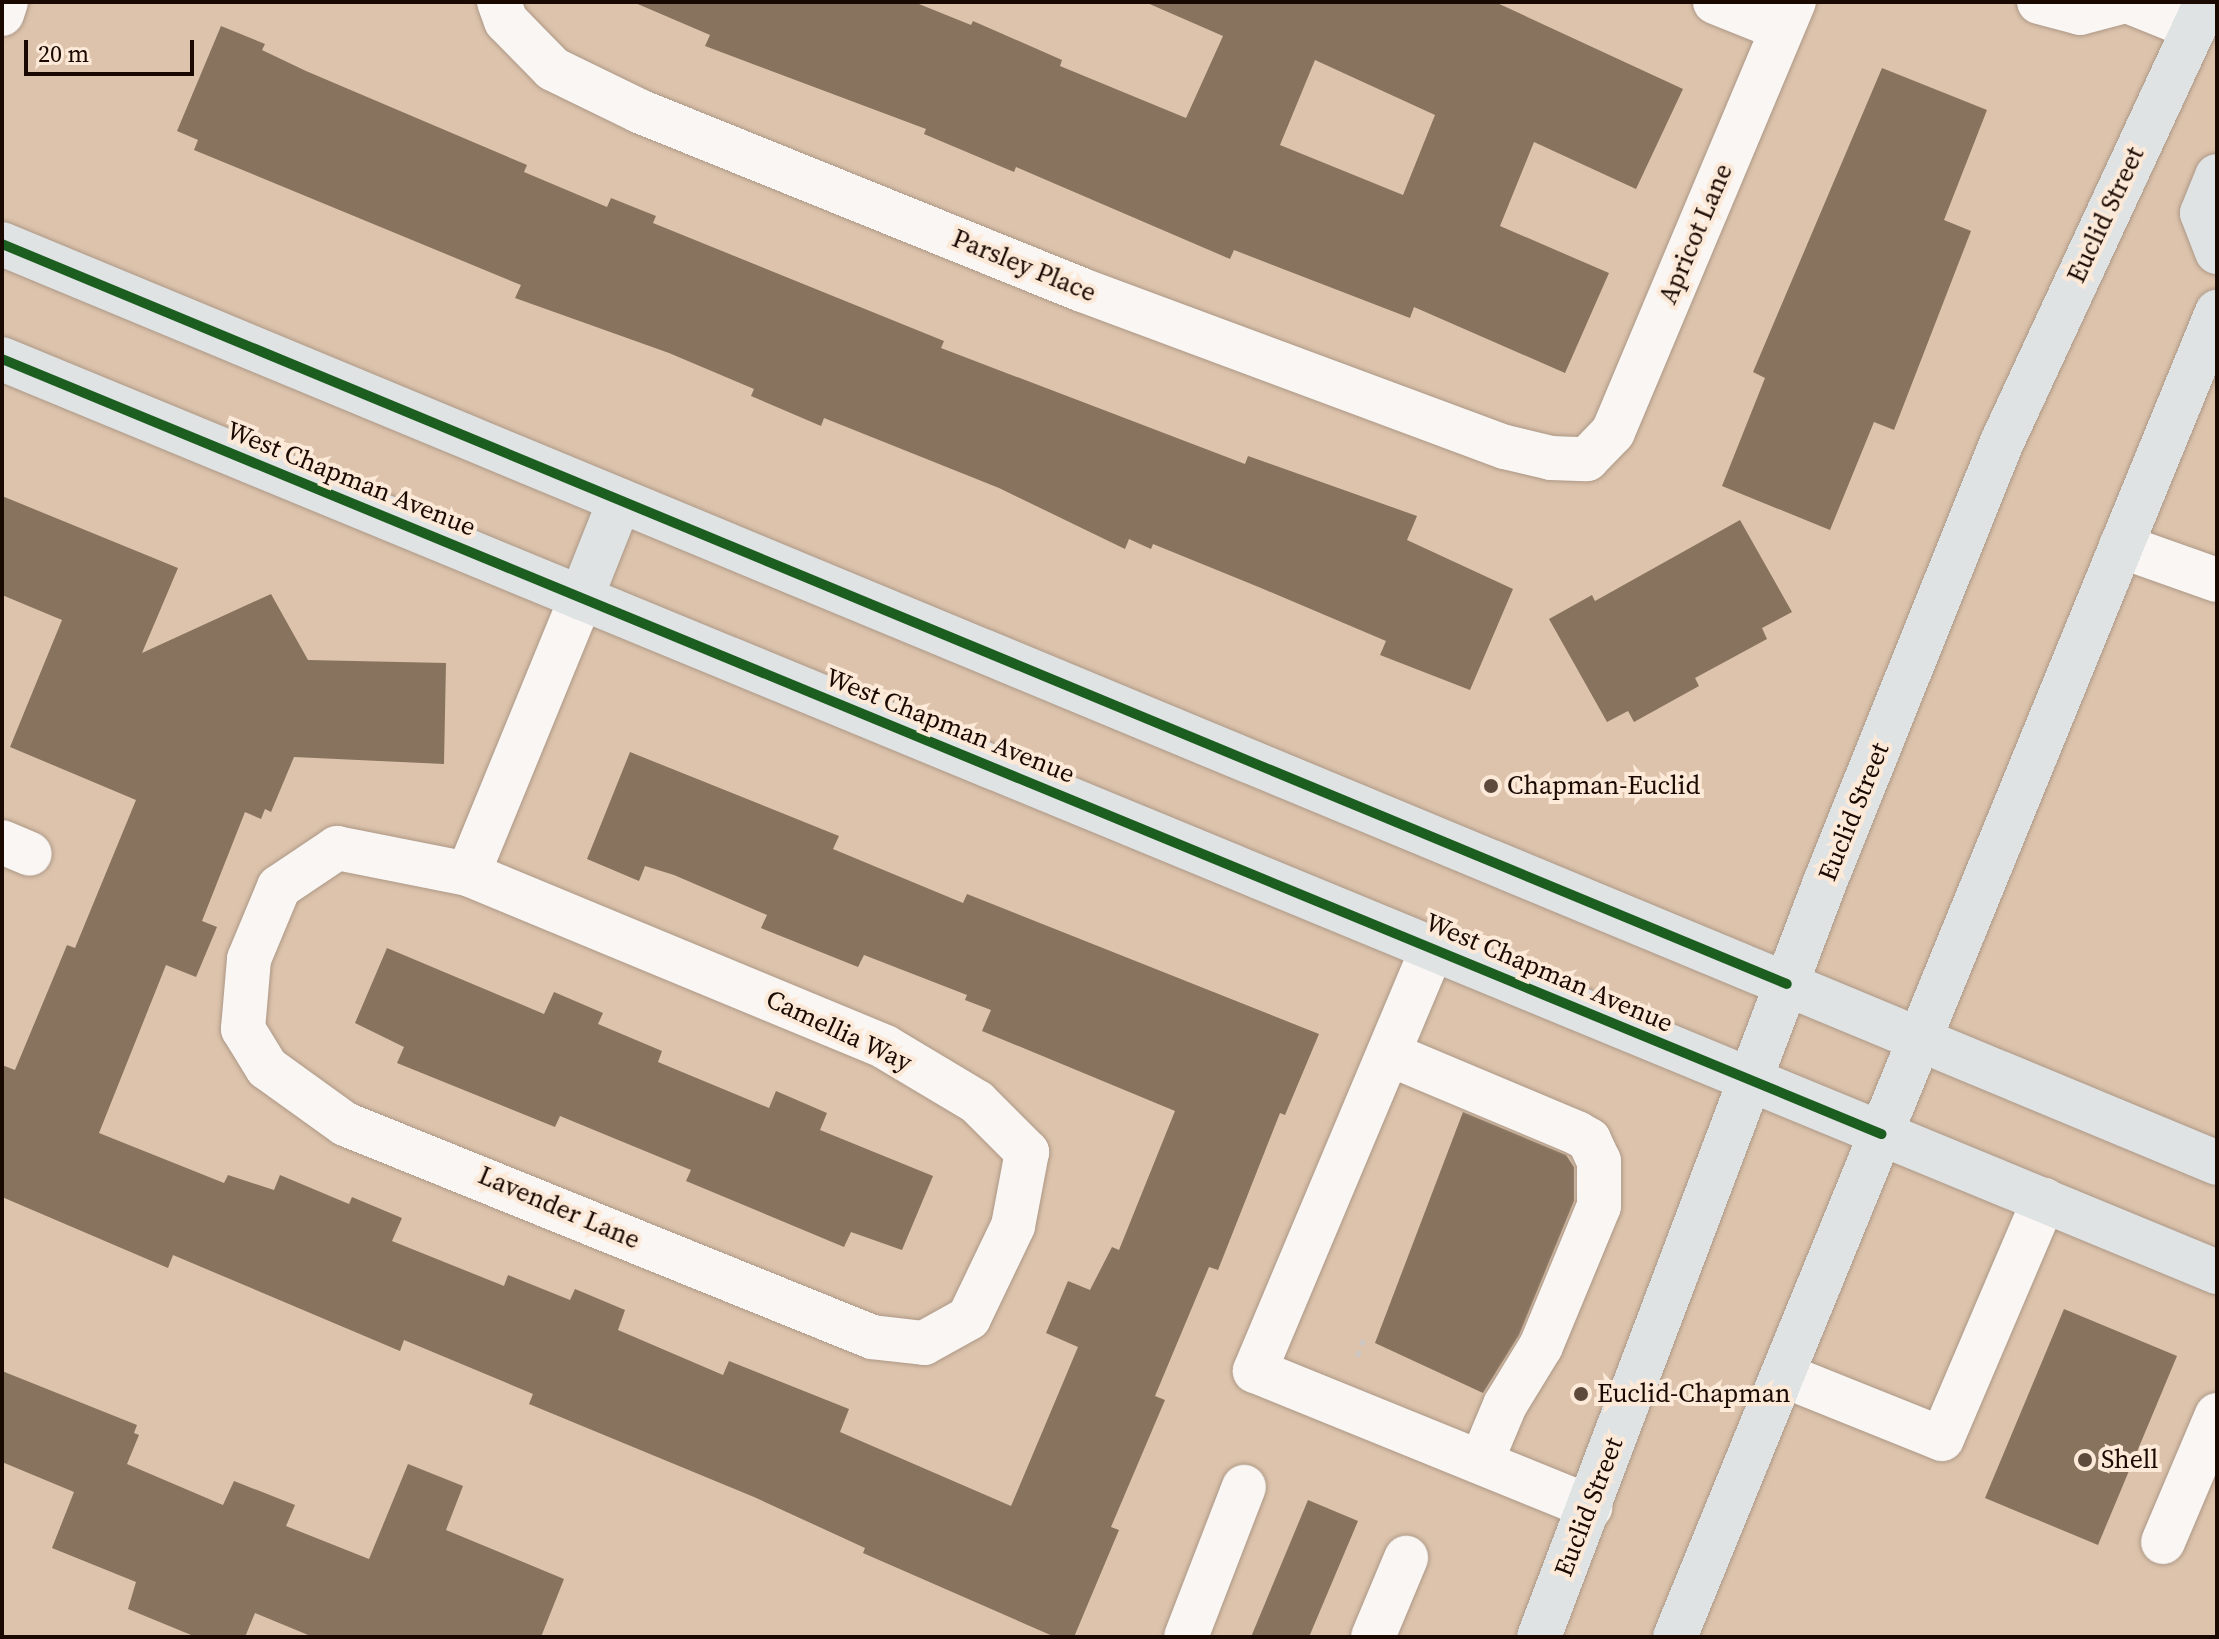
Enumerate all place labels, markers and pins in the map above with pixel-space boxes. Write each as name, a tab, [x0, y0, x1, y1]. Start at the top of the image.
place label: Chapman-Euclid	[1507, 770, 1700, 802]
marker: Chapman-Euclid	[1482, 777, 1500, 795]
place label: Euclid-Chapman	[1597, 1378, 1791, 1410]
marker: Euclid-Chapman	[1572, 1385, 1590, 1403]
place label: Shell	[2101, 1444, 2158, 1476]
marker: Shell	[2076, 1451, 2094, 1469]

